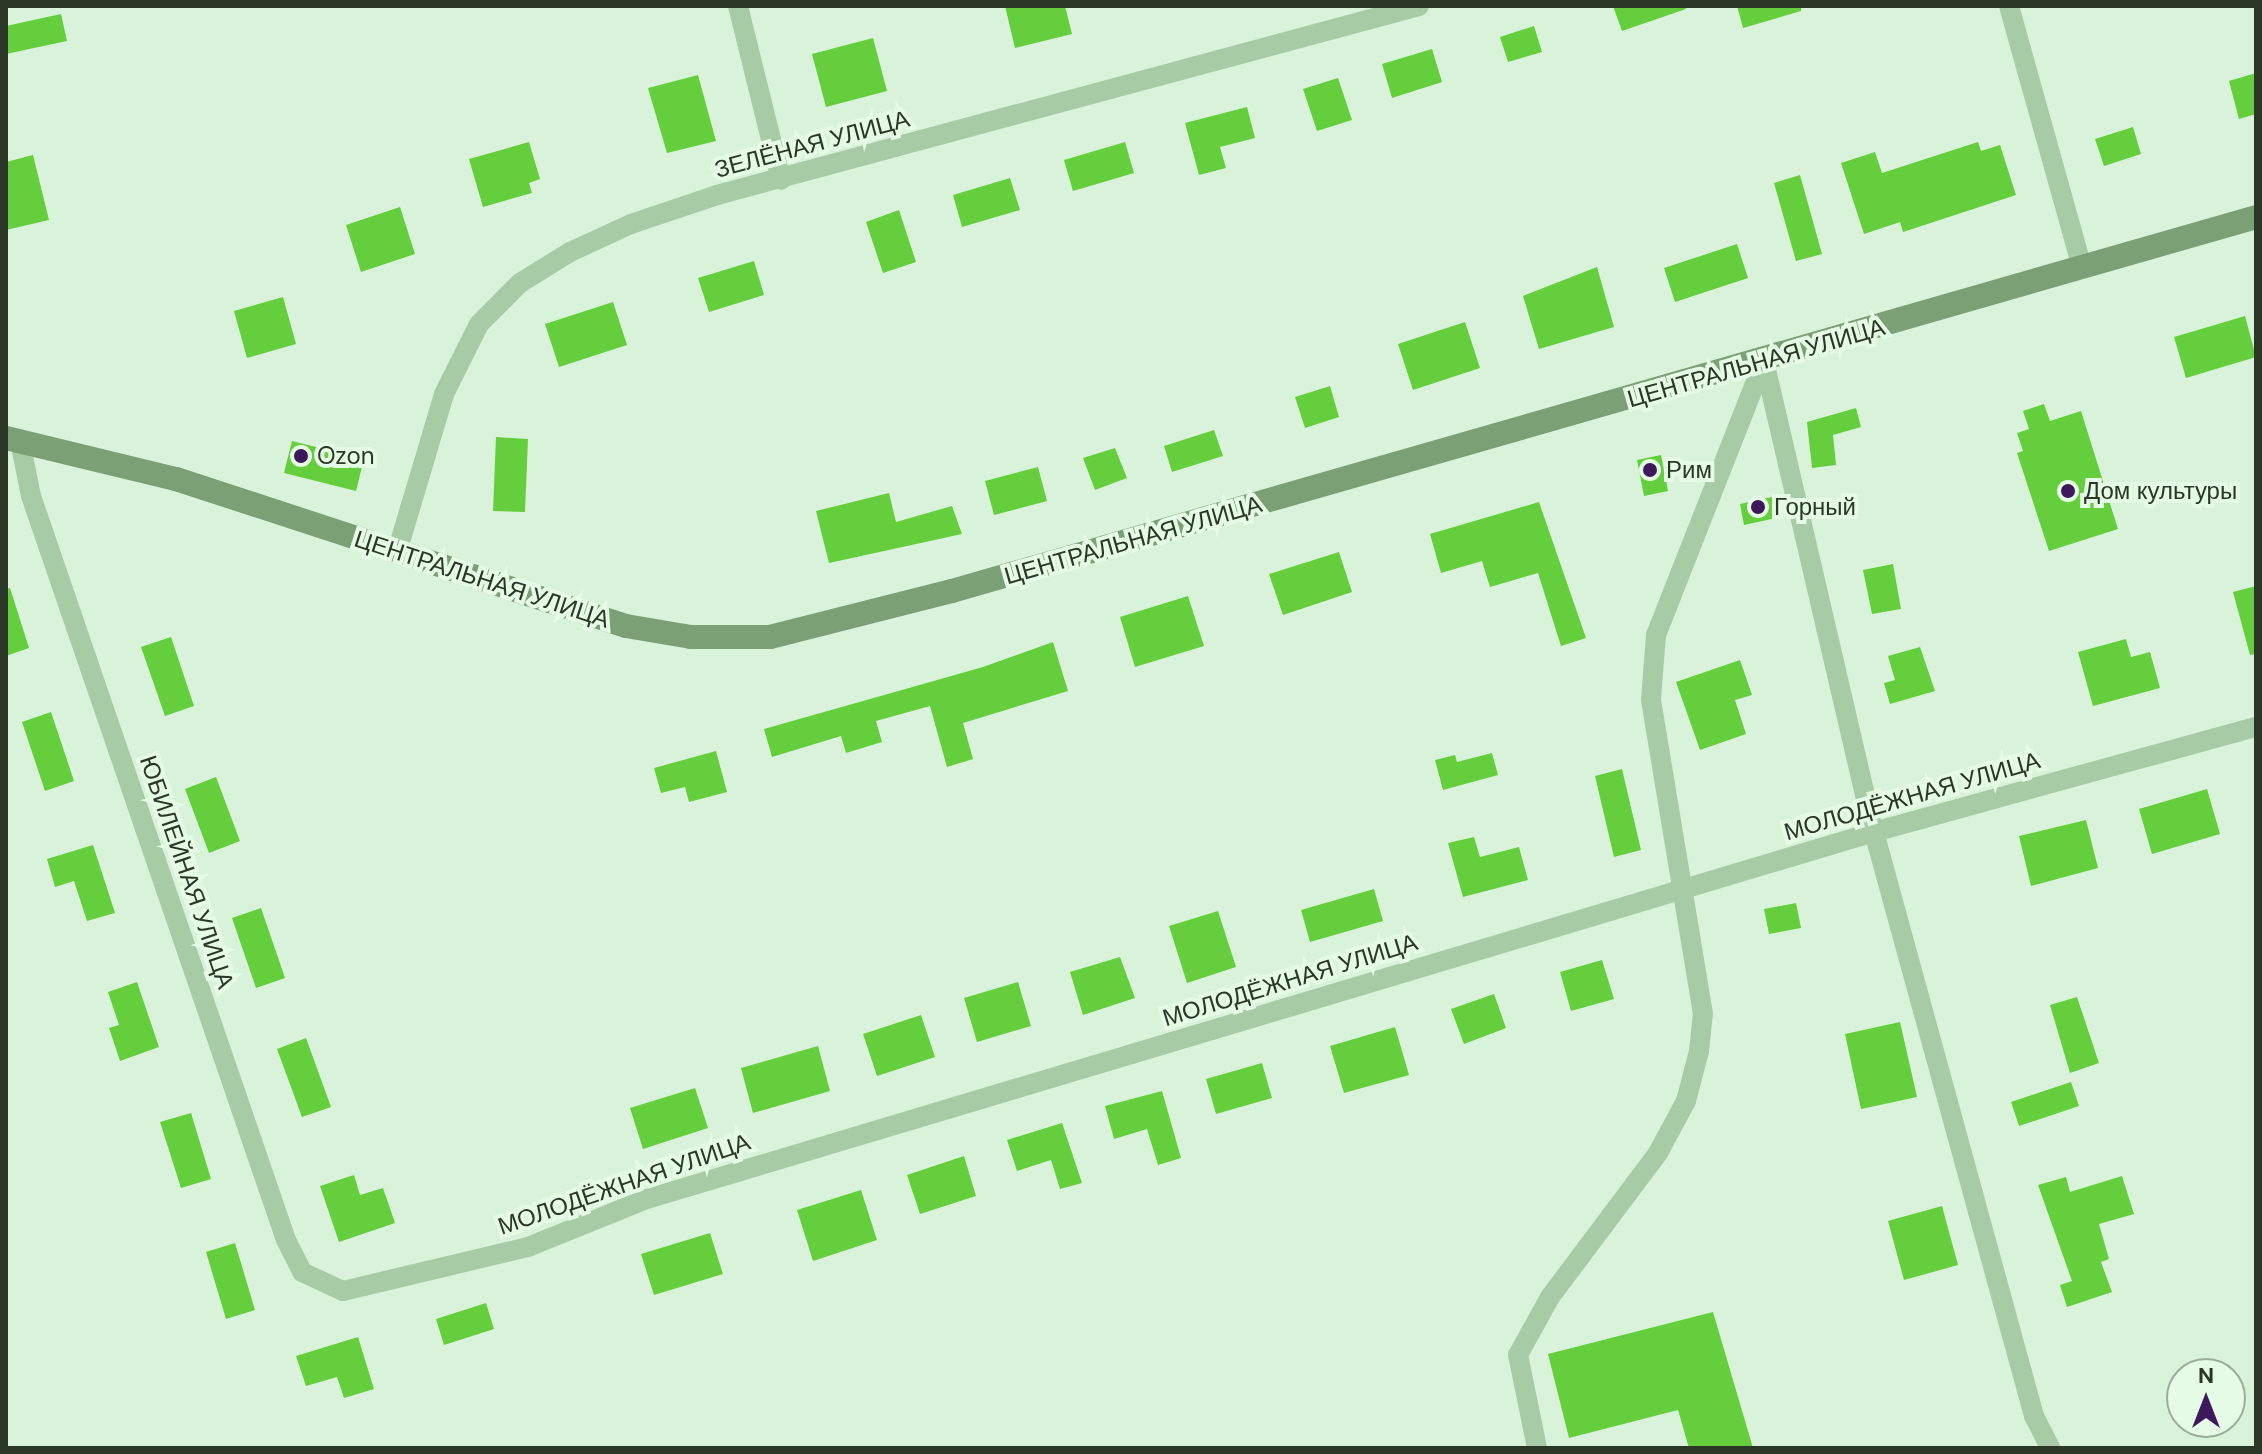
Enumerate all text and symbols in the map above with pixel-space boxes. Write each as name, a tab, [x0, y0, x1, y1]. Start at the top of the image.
street label: ЗЕЛЁНАЯ УЛИЦА	[711, 104, 913, 184]
street label: ЦЕНТРАЛЬНАЯ УЛИЦА	[1624, 312, 1888, 414]
place label: Ozon	[317, 442, 375, 470]
marker: Ozon	[292, 447, 310, 465]
place label: Рим	[1666, 456, 1712, 484]
marker: Рим	[1641, 461, 1659, 479]
place label: Дом культуры	[2084, 477, 2237, 505]
marker: Дом культуры	[2059, 482, 2077, 500]
street label: ЦЕНТРАЛЬНАЯ УЛИЦА	[1001, 489, 1265, 591]
place label: Горный	[1774, 493, 1856, 521]
marker: Горный	[1749, 498, 1767, 516]
street label: ЦЕНТРАЛЬНАЯ УЛИЦА	[351, 524, 613, 634]
street label: МОЛОДЁЖНАЯ УЛИЦА	[1781, 746, 2043, 846]
street label: ЮБИЛЕЙНАЯ УЛИЦА	[134, 752, 240, 992]
street label: МОЛОДЁЖНАЯ УЛИЦА	[1159, 927, 1421, 1033]
street label: МОЛОДЁЖНАЯ УЛИЦА	[494, 1127, 754, 1241]
north arrow	[2166, 1358, 2246, 1438]
text: N	[2198, 1361, 2214, 1390]

